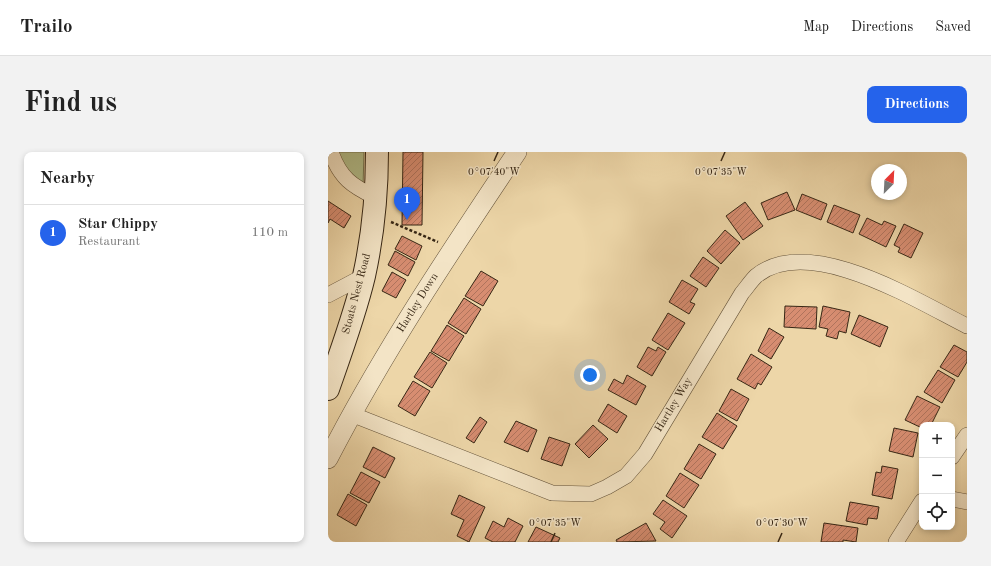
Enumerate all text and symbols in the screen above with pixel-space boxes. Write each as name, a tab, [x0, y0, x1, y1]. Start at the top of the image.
text: Trailo	[20, 18, 73, 37]
text: Map	[803, 20, 829, 34]
text: Directions	[851, 20, 913, 34]
text: Saved	[935, 20, 971, 34]
button: Directions	[867, 86, 967, 123]
text: Find us	[24, 90, 117, 118]
north arrow	[871, 164, 907, 200]
text: 0°07'40"W	[468, 167, 520, 177]
text: 0°07'35"W	[695, 167, 747, 177]
text: Nearby	[40, 170, 95, 187]
pin: 1	[394, 187, 420, 220]
text: Star Chippy	[78, 217, 158, 232]
text: 1	[49, 226, 57, 239]
text: 110 m	[251, 226, 288, 239]
text: Restaurant	[78, 235, 140, 248]
street label: Stoats Nest Road	[341, 252, 373, 336]
street label: Hartley Down	[395, 271, 441, 335]
your location	[580, 365, 600, 385]
street label: Hartley Way	[653, 376, 695, 434]
map controls	[919, 422, 955, 530]
button: +	[919, 422, 955, 458]
button: −	[919, 458, 955, 494]
button: locate	[919, 494, 955, 530]
text: 0°07'35"W	[529, 518, 581, 528]
text: 0°07'30"W	[756, 518, 808, 528]

